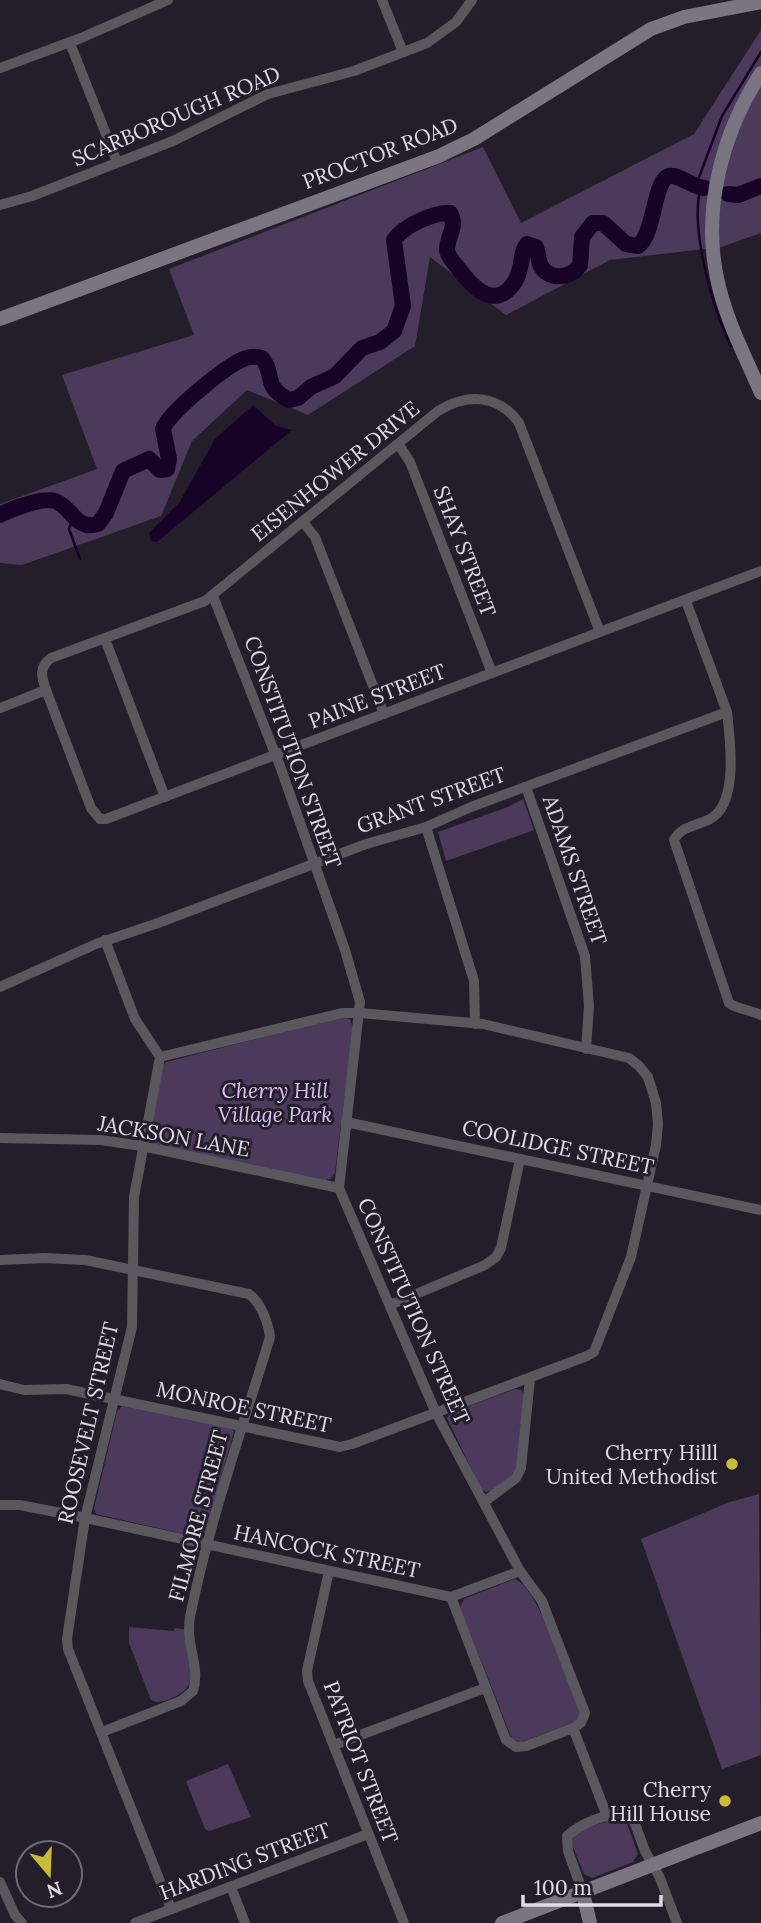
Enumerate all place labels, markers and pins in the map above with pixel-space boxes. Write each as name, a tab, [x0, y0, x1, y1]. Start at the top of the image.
place label: Cherry Hilll United Methodist	[546, 1439, 719, 1490]
marker: Cherry Hilll United Methodist	[724, 1456, 740, 1472]
place label: Cherry Hill House	[610, 1776, 711, 1827]
marker: Cherry Hill House	[717, 1793, 733, 1809]

